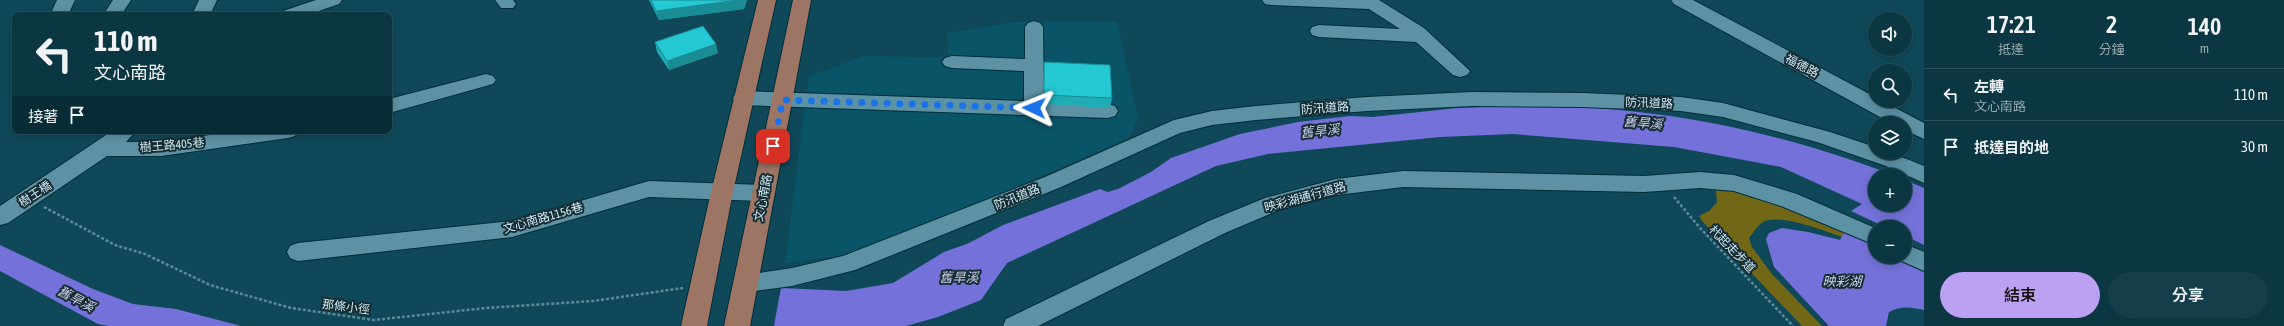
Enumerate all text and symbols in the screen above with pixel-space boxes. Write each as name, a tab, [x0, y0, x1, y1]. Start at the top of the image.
text: 17:21	[1987, 11, 2036, 38]
text: 2	[2106, 11, 2117, 38]
map controls	[1868, 12, 1912, 264]
button: sound	[1868, 12, 1912, 56]
text: 140	[2187, 13, 2221, 40]
text: 110 m	[94, 25, 157, 57]
icon: left	[28, 28, 80, 80]
text: m	[2200, 41, 2209, 56]
text: 抵達	[1998, 42, 2024, 57]
text: 分鐘	[2099, 42, 2125, 57]
street label: 福德路	[1783, 51, 1821, 81]
text: 文心南路	[94, 62, 166, 83]
button: search	[1868, 64, 1912, 108]
text: 左轉	[1974, 78, 2004, 95]
icon: left	[1940, 84, 1962, 106]
text: 110 m	[2234, 86, 2268, 103]
position arrow	[1013, 87, 1055, 129]
street label: 防汛道路	[1625, 95, 1673, 111]
street label: 防汛道路	[1301, 99, 1349, 117]
text: 文心南路	[1974, 99, 2026, 114]
icon: arrive	[66, 104, 88, 126]
text: 接著	[28, 108, 58, 125]
water label: 舊旱溪	[1623, 114, 1665, 132]
button: layers	[1868, 116, 1912, 160]
water label: 舊旱溪	[1300, 121, 1342, 140]
pin	[756, 129, 790, 163]
street label: 樹王路405巷	[139, 135, 205, 155]
icon: arrive	[762, 135, 784, 157]
icon: arrive	[1940, 136, 1962, 158]
text: 30 m	[2241, 138, 2268, 155]
text: 抵達目的地	[1974, 139, 2049, 156]
button: +	[1868, 168, 1912, 212]
street label: 文心南路	[752, 173, 774, 223]
street label: 樹王橋	[16, 178, 54, 210]
street label: 映彩湖通行道路	[1263, 179, 1347, 215]
street label: 防汛道路	[992, 182, 1042, 212]
street label: 文心南路1156巷	[501, 200, 585, 236]
button: −	[1868, 220, 1912, 264]
street label: 杙起走步道	[1706, 223, 1758, 275]
water label: 舊旱溪	[939, 270, 980, 285]
button: 結束	[1940, 272, 2100, 318]
button: 分享	[2108, 272, 2268, 318]
water label: 映彩湖	[1822, 274, 1863, 289]
water label: 舊旱溪	[55, 283, 98, 316]
street label: 那條小徑	[321, 297, 371, 317]

